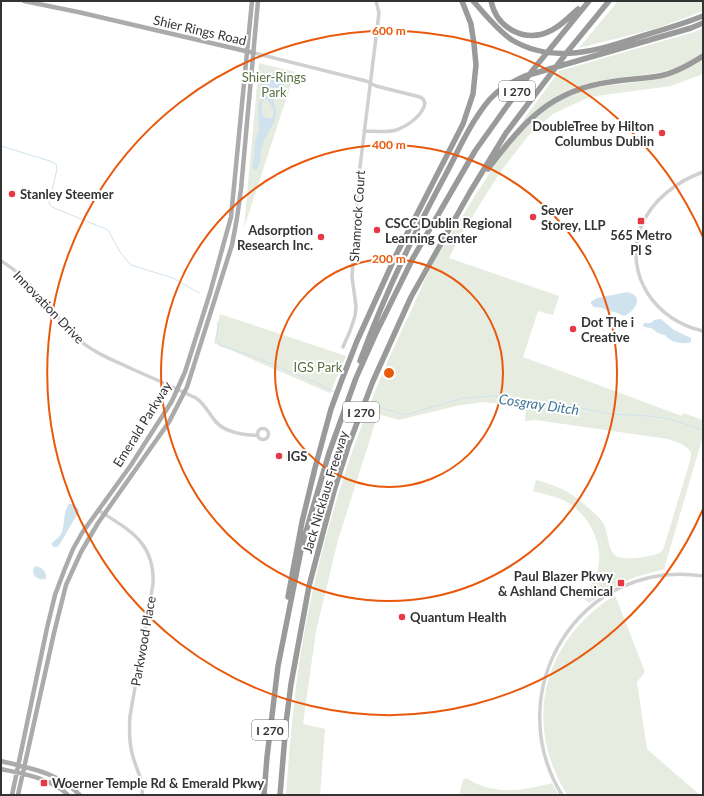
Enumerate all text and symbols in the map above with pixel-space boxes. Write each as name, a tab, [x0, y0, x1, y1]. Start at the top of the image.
street label: Shier Rings Road	[152, 12, 248, 48]
text: 600 m	[372, 23, 406, 38]
park label: Shier-Rings Park	[242, 69, 307, 100]
road number: I 270	[499, 81, 535, 101]
place label: DoubleTree by Hilton Columbus Dublin	[532, 118, 654, 149]
marker: DoubleTree by Hilton Columbus Dublin	[657, 128, 667, 138]
text: 400 m	[372, 137, 406, 152]
street label: Shamrock Court	[346, 169, 368, 262]
place label: Stanley Steemer	[20, 186, 114, 202]
marker: Stanley Steemer	[7, 189, 17, 199]
place label: Sever Storey, LLP	[541, 202, 606, 233]
marker: Sever Storey, LLP	[528, 212, 538, 222]
place label: CSCC Dublin Regional Learning Center	[385, 215, 512, 246]
marker: 565 Metro Pl S	[636, 216, 646, 226]
place label: Adsorption Research Inc.	[237, 222, 313, 253]
marker: CSCC Dublin Regional Learning Center	[372, 225, 382, 235]
place label: 565 Metro Pl S	[610, 227, 672, 258]
marker: Adsorption Research Inc.	[316, 232, 326, 242]
text: 200 m	[372, 251, 406, 266]
street label: Innovation Drive	[10, 267, 88, 347]
place label: Dot The i Creative	[581, 314, 634, 345]
marker: Dot The i Creative	[568, 324, 578, 334]
park label: IGS Park	[294, 359, 343, 375]
centre of rings	[382, 366, 396, 380]
street label: Emerald Parkway	[109, 378, 175, 470]
water label: Cosgray Ditch	[498, 390, 580, 418]
road number: I 270	[343, 402, 379, 422]
street label: Jack Nicklaus Freeway	[299, 428, 351, 555]
place label: IGS	[287, 448, 307, 464]
marker: IGS	[274, 451, 284, 461]
place label: Paul Blazer Pkwy & Ashland Chemical	[498, 568, 613, 599]
marker: Paul Blazer Pkwy & Ashland Chemical	[616, 578, 626, 588]
street label: Parkwood Place	[127, 595, 159, 687]
place label: Quantum Health	[410, 609, 507, 625]
marker: Quantum Health	[397, 612, 407, 622]
road number: I 270	[252, 720, 288, 740]
place label: Woerner Temple Rd & Emerald Pkwy	[52, 775, 264, 791]
marker: Woerner Temple Rd & Emerald Pkwy	[39, 778, 49, 788]

